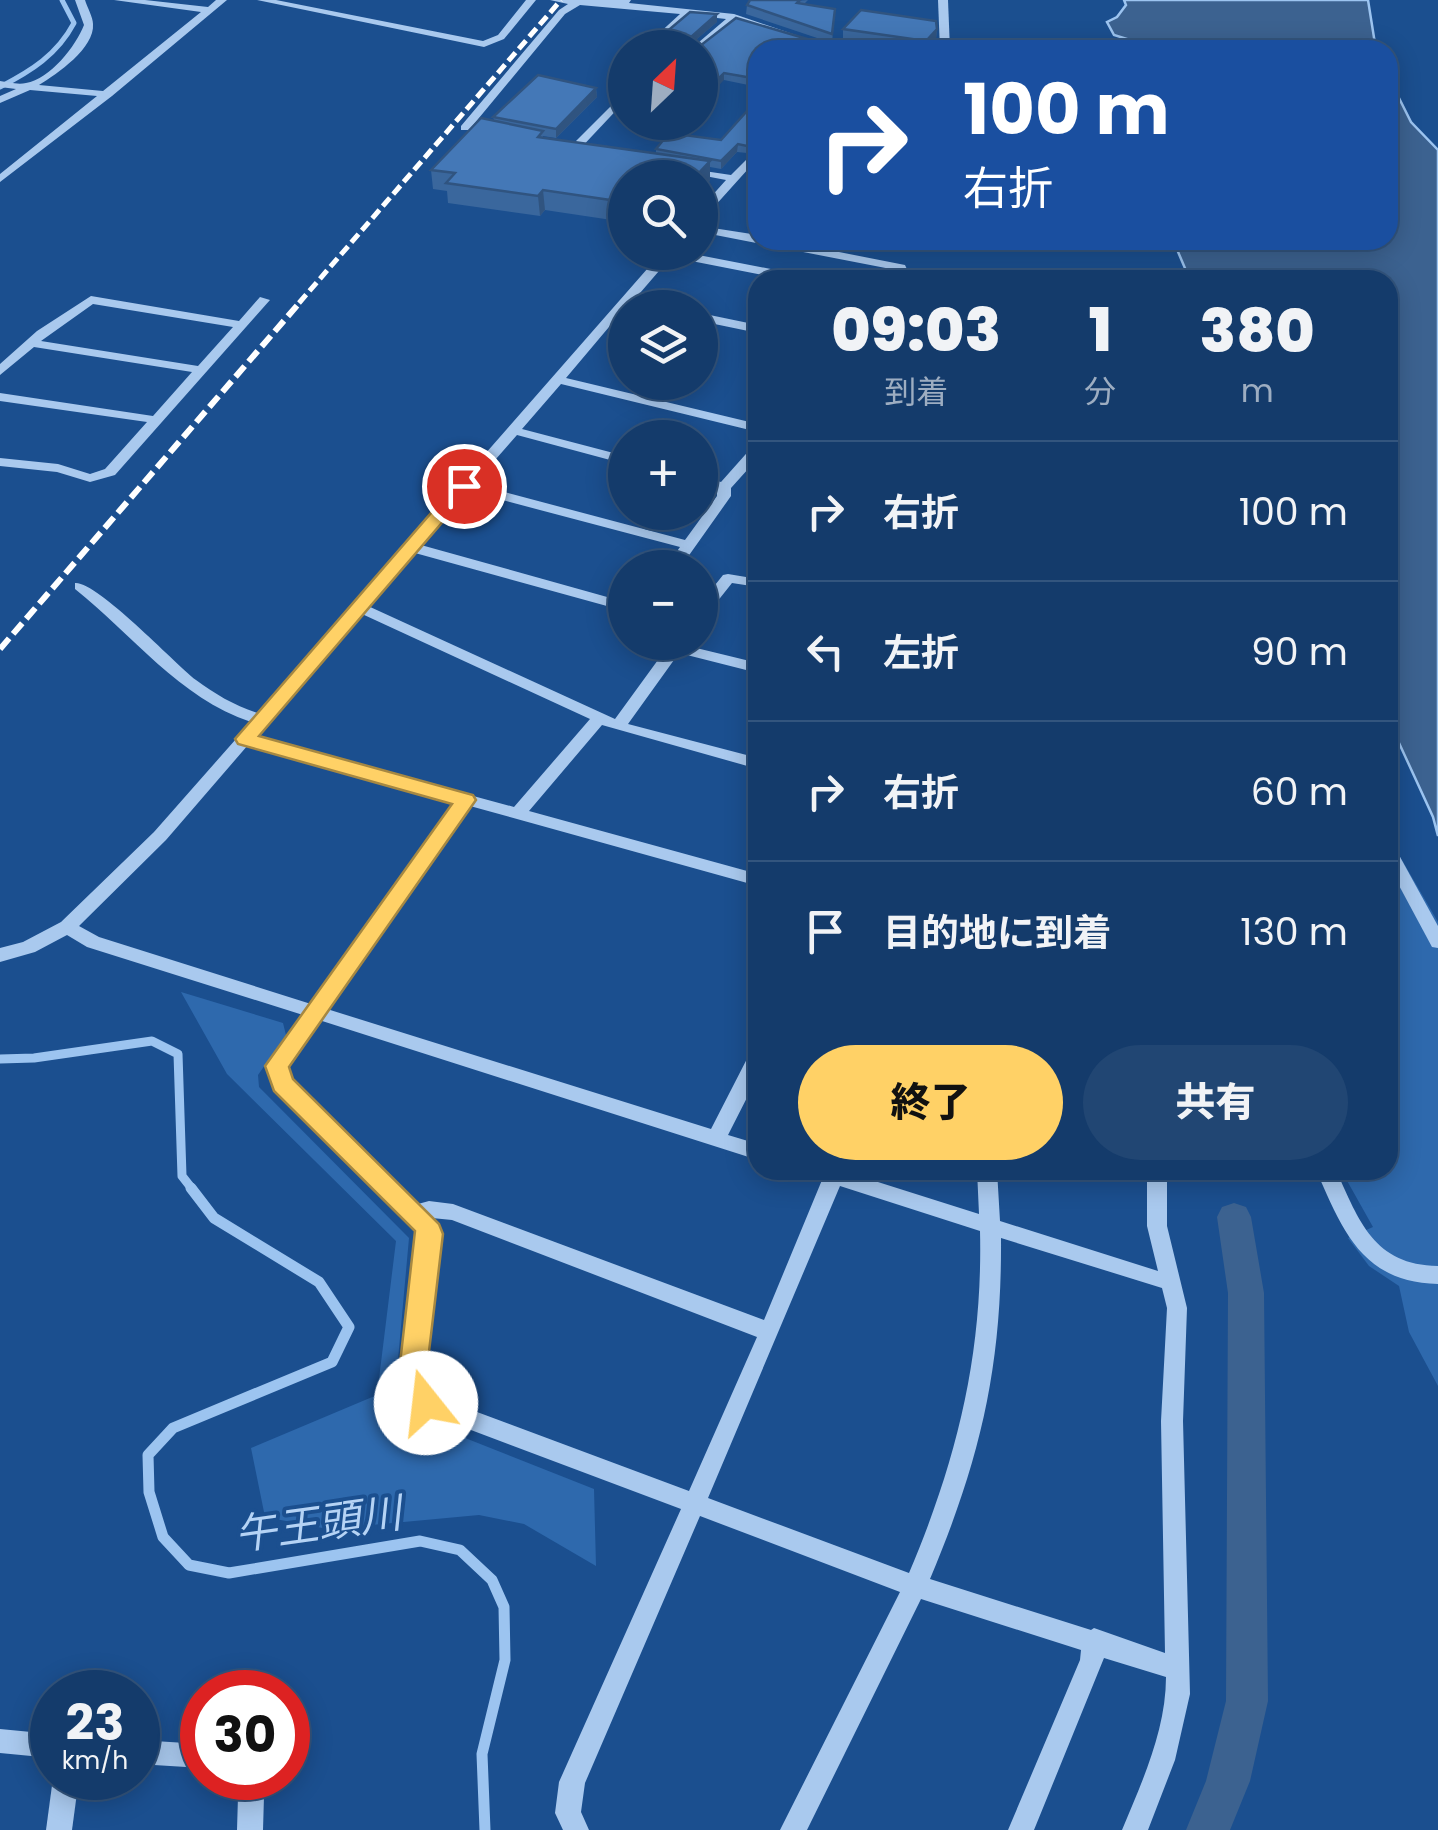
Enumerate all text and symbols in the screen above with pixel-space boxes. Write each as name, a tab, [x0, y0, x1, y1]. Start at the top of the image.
north arrow	[608, 30, 718, 140]
map controls	[608, 30, 718, 660]
text: 100 m	[963, 60, 1170, 159]
icon: right	[798, 80, 928, 210]
text: 右折	[963, 157, 1053, 220]
button: search	[608, 160, 718, 270]
text: 09:03	[831, 288, 1001, 372]
text: 1	[1089, 288, 1112, 372]
text: 380	[1200, 289, 1315, 373]
button: layers	[608, 290, 718, 400]
text: m	[1241, 368, 1274, 413]
text: 到着	[884, 369, 948, 414]
text: 分	[1084, 369, 1116, 414]
button: +	[608, 420, 718, 530]
pin	[422, 444, 507, 529]
icon: arrive	[437, 459, 492, 514]
icon: right	[798, 484, 853, 539]
text: 100 m	[1239, 485, 1348, 538]
text: 右折	[883, 486, 959, 539]
button: −	[608, 550, 718, 660]
icon: left	[798, 624, 853, 679]
text: 90 m	[1251, 625, 1348, 678]
text: 左折	[883, 626, 959, 679]
icon: right	[798, 764, 853, 819]
text: 60 m	[1251, 765, 1348, 818]
text: 右折	[883, 766, 959, 819]
icon: arrive	[798, 904, 853, 959]
text: 130 m	[1240, 905, 1348, 958]
text: 目的地に到着	[883, 906, 1111, 959]
button: 終了	[798, 1045, 1063, 1160]
button: 共有	[1083, 1045, 1348, 1160]
position arrow	[374, 1351, 478, 1455]
water label: 午王頭川	[231, 1483, 409, 1565]
speed limit sign: 30	[180, 1670, 310, 1800]
text: 23	[66, 1687, 124, 1758]
text: km/h	[62, 1743, 128, 1778]

